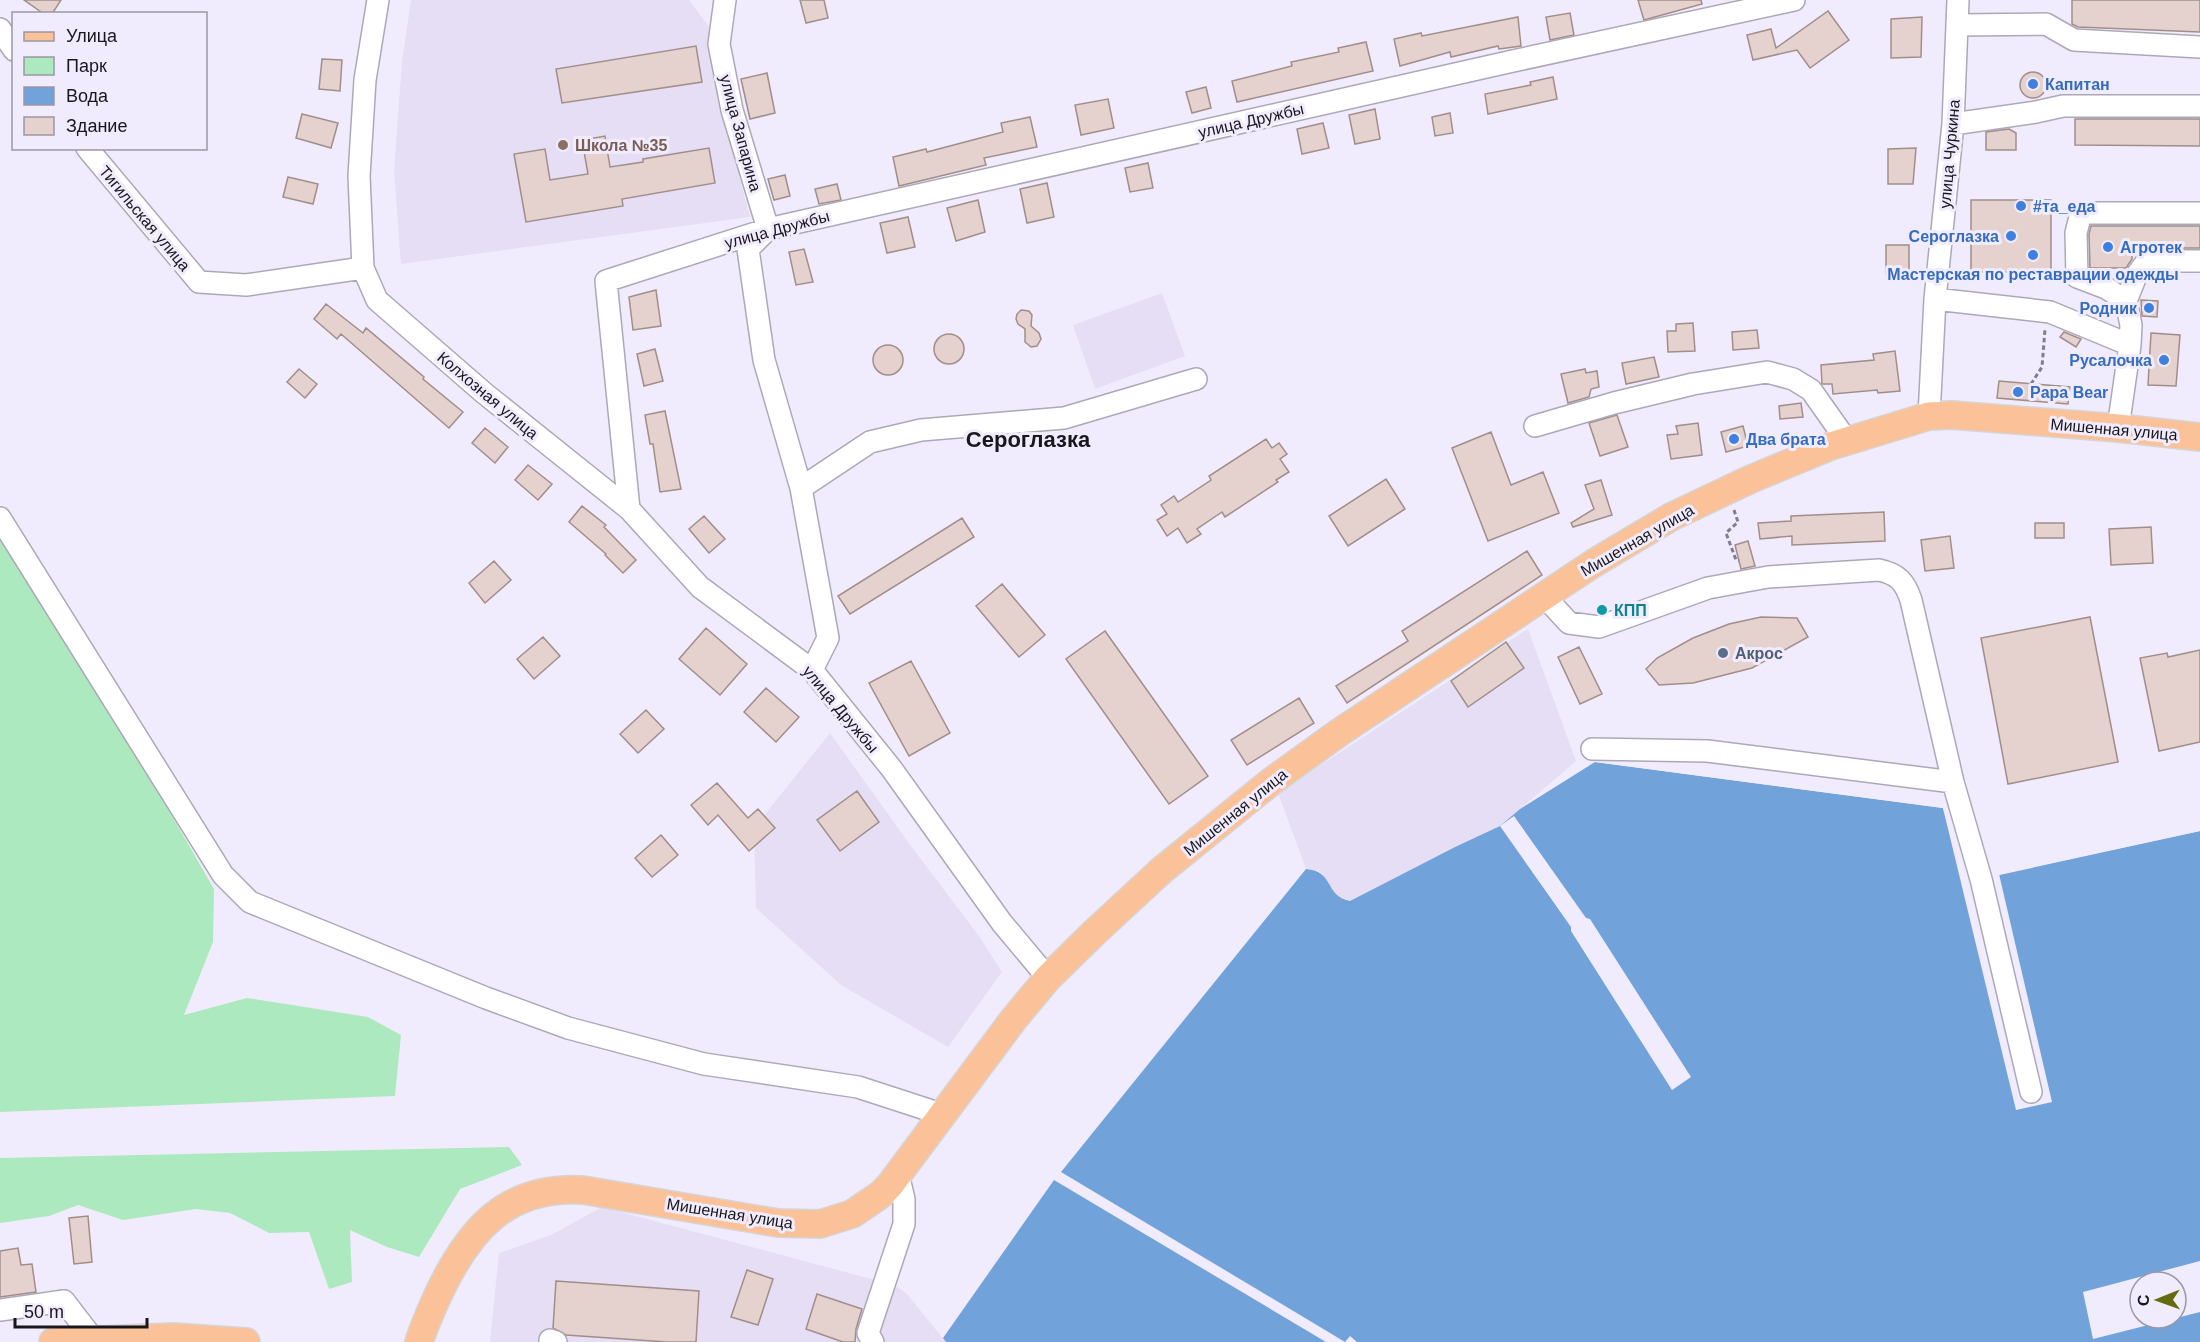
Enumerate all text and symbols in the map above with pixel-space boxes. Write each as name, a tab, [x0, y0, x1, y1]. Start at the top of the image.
legend	[12, 12, 207, 150]
text: Улица	[66, 26, 118, 46]
text: Парк	[66, 56, 107, 76]
street label: улица Запарина	[717, 73, 764, 193]
place label: Капитан	[2045, 76, 2110, 93]
marker: Капитан	[2026, 77, 2040, 91]
text: Вода	[66, 86, 109, 106]
street label: улица Чуркина	[1936, 99, 1963, 209]
street label: улица Дружбы	[1197, 100, 1306, 141]
text: Здание	[66, 116, 127, 136]
place label: Школа №35	[575, 137, 667, 154]
marker: Школа №35	[556, 138, 570, 152]
street label: Тигильская улица	[96, 162, 194, 274]
place label: #та_еда	[2033, 198, 2096, 215]
marker: #та_еда	[2014, 199, 2028, 213]
street label: улица Дружбы	[723, 207, 831, 252]
place label: Сероглазка	[1909, 228, 1999, 245]
marker: Сероглазка	[2004, 229, 2018, 243]
place label: Агротек	[2120, 239, 2183, 256]
marker: Агротек	[2101, 240, 2115, 254]
marker: Мастерская по реставрации одежды	[2026, 248, 2040, 262]
place label: Мастерская по реставрации одежды	[1887, 266, 2179, 283]
place label: Родник	[2080, 300, 2138, 317]
marker: Родник	[2142, 301, 2156, 315]
street label: Колхозная улица	[434, 348, 541, 442]
place label: Русалочка	[2069, 352, 2152, 369]
marker: Русалочка	[2157, 353, 2171, 367]
place label: Papa Bear	[2030, 384, 2108, 401]
marker: Papa Bear	[2011, 385, 2025, 399]
street label: Мишенная улица	[2050, 415, 2178, 444]
district label: Сероглазка	[966, 427, 1091, 452]
place label: Два брата	[1746, 431, 1826, 448]
marker: Два брата	[1727, 432, 1741, 446]
street label: Мишенная улица	[1578, 501, 1697, 580]
place label: КПП	[1614, 602, 1647, 619]
marker: КПП	[1595, 603, 1609, 617]
place label: Акрос	[1735, 645, 1783, 662]
marker: Акрос	[1716, 646, 1730, 660]
street label: улица Дружбы	[799, 663, 882, 756]
street label: Мишенная улица	[1180, 766, 1290, 859]
street label: Мишенная улица	[666, 1195, 794, 1232]
north arrow	[2128, 1270, 2188, 1330]
scale bar	[15, 1291, 147, 1329]
text: С	[2135, 1294, 2152, 1306]
text: 50 m	[24, 1302, 64, 1322]

